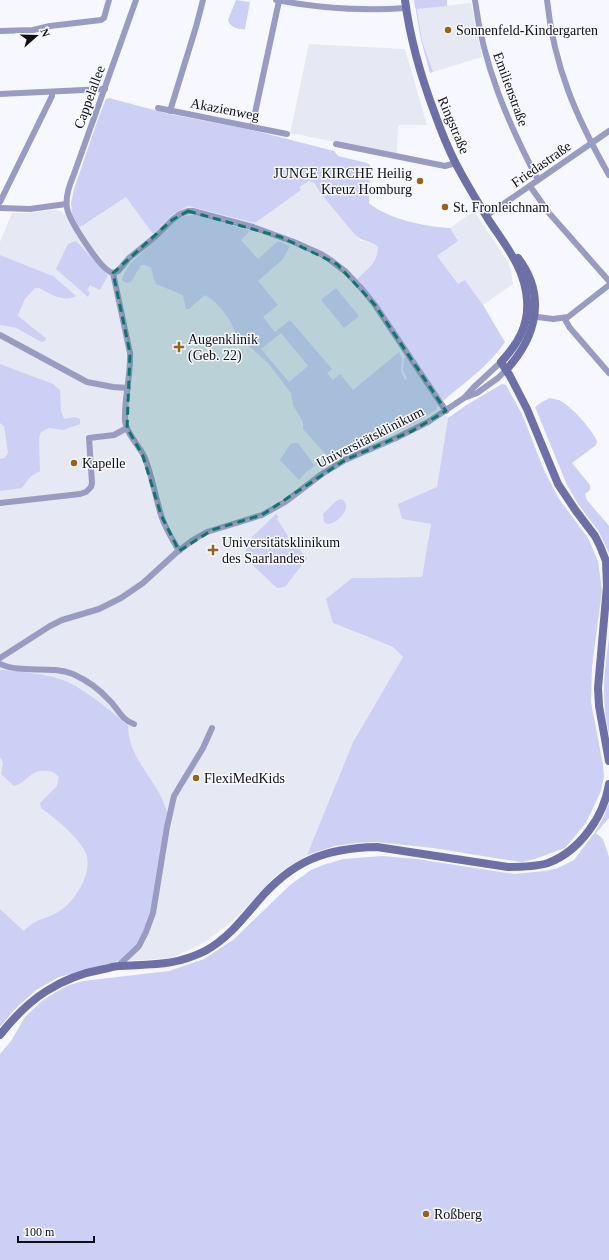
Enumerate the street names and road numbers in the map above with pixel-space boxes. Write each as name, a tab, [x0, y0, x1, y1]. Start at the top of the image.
street label: Emilienstraße	[490, 50, 531, 128]
street label: Cappelallee	[71, 64, 108, 131]
street label: Ringstraße	[435, 94, 472, 156]
street label: Akazienweg	[189, 95, 261, 124]
street label: Friedastraße	[509, 138, 574, 190]
street label: Universitätsklinikum	[314, 404, 426, 471]

